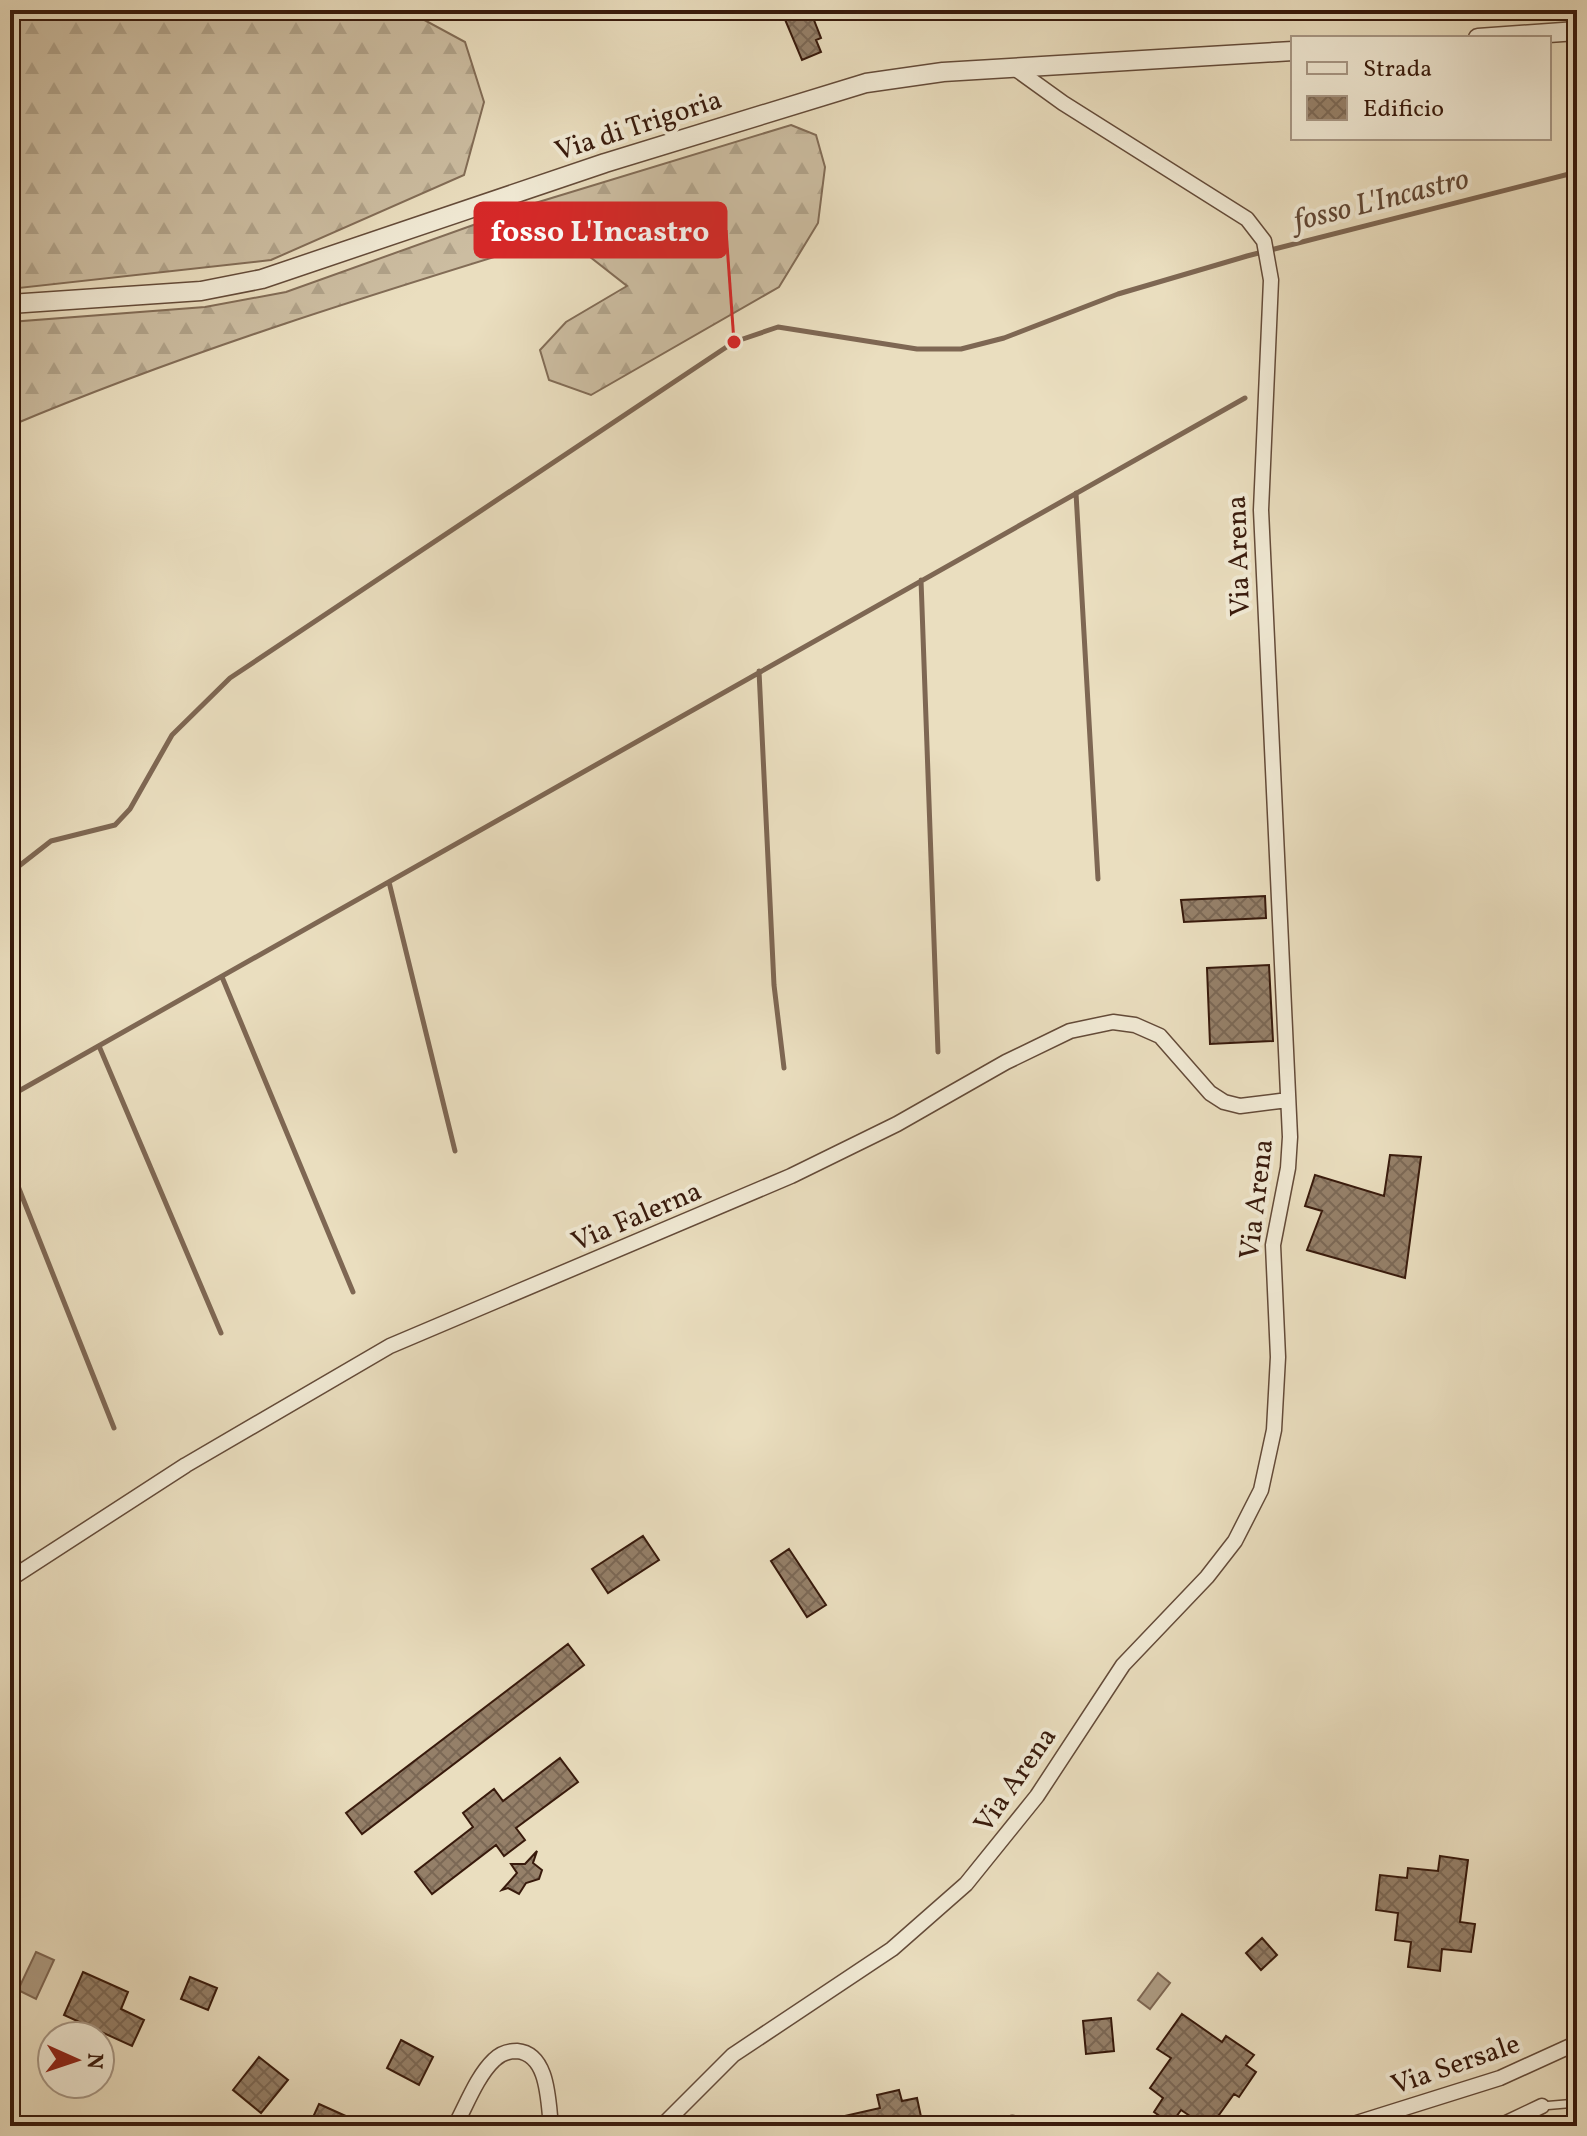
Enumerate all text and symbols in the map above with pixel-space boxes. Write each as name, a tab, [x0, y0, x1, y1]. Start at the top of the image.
legend	[1291, 36, 1551, 140]
text: Strada	[1363, 53, 1432, 87]
street label: Via di Trigoria	[550, 81, 727, 172]
text: Edificio	[1363, 93, 1444, 127]
water label: fosso L'Incastro	[1285, 159, 1474, 244]
callout: fosso L'Incastro	[475, 203, 726, 257]
text: fosso L'Incastro	[490, 212, 710, 254]
street label: Via Arena	[1218, 495, 1261, 617]
street label: Via Arena	[1231, 1137, 1284, 1262]
street label: Via Falerna	[566, 1172, 708, 1262]
street label: Via Arena	[965, 1720, 1067, 1841]
north arrow	[36, 2020, 116, 2100]
street label: Via Sersale	[1386, 2025, 1525, 2106]
text: N	[78, 2052, 109, 2070]

